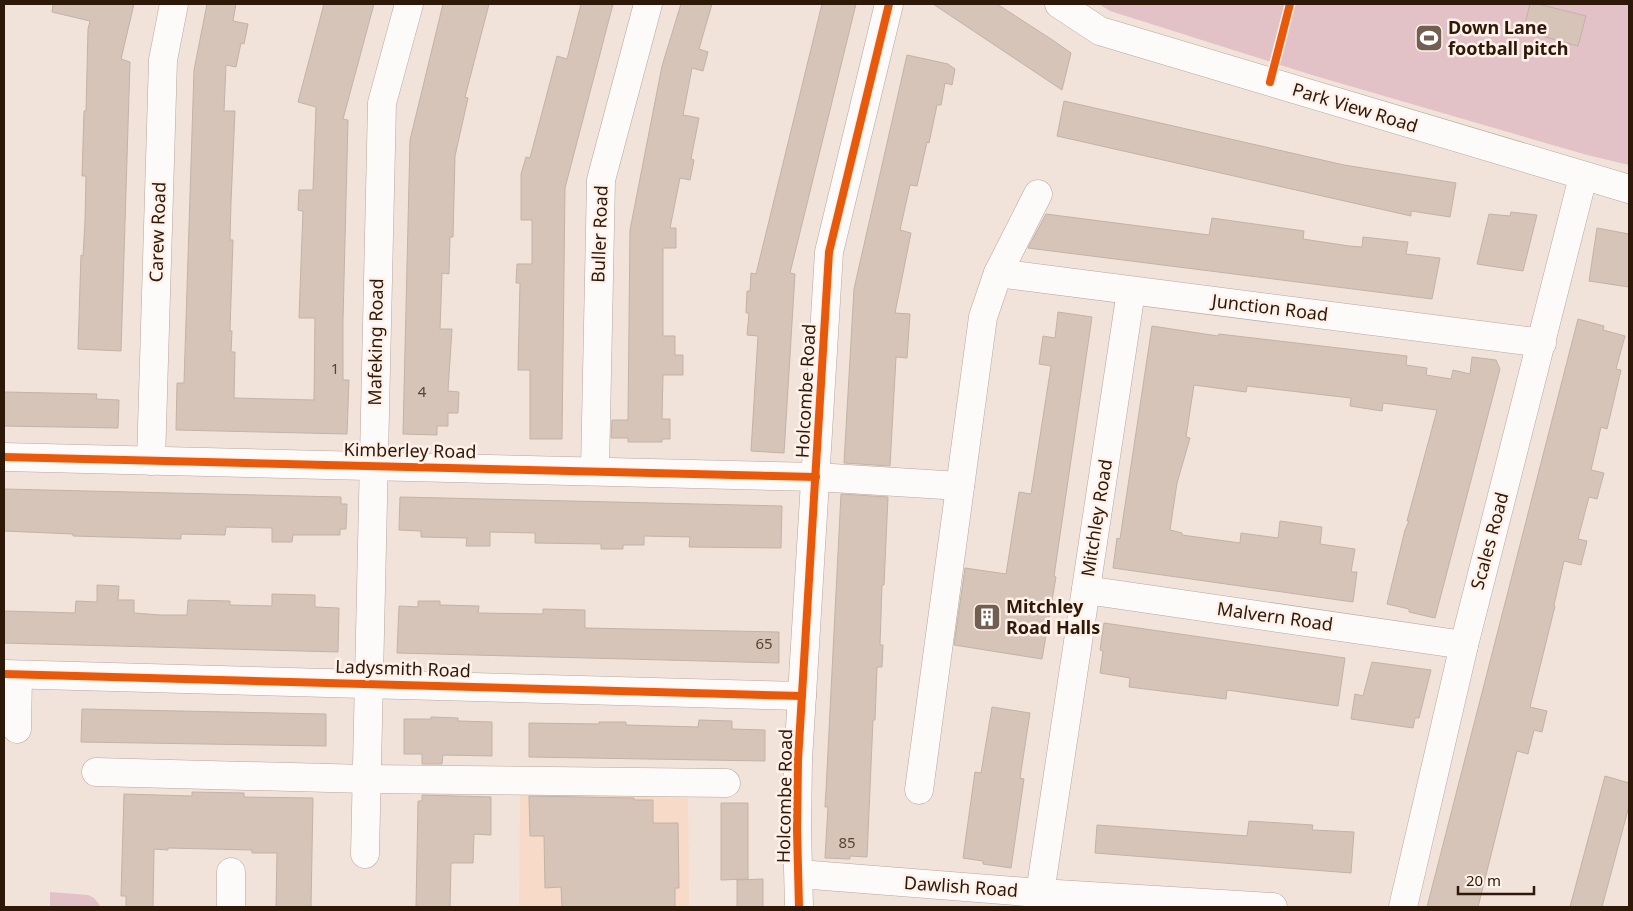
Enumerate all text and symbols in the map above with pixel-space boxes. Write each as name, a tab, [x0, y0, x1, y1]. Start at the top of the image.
place label: Down Lane football pitch	[1448, 15, 1568, 60]
sports icon: Down Lane football pitch	[1414, 23, 1444, 53]
street label: Park View Road	[1290, 77, 1421, 138]
street label: Carew Road	[143, 181, 171, 283]
street label: Buller Road	[585, 185, 613, 283]
street label: Mafeking Road	[362, 278, 388, 406]
street label: Junction Road	[1209, 288, 1330, 326]
street label: Holcombe Road	[790, 323, 821, 459]
house number: 1	[331, 358, 339, 378]
house number: 4	[418, 381, 427, 401]
street label: Kimberley Road	[343, 437, 477, 463]
street label: Mitchley Road	[1075, 457, 1117, 578]
street label: Scales Road	[1465, 489, 1514, 592]
place label: Mitchley Road Halls	[1006, 594, 1100, 639]
street label: Malvern Road	[1216, 596, 1335, 636]
building icon: Mitchley Road Halls	[972, 602, 1002, 632]
house number: 65	[755, 633, 773, 653]
street label: Ladysmith Road	[335, 654, 471, 682]
street label: Holcombe Road	[771, 729, 797, 863]
house number: 85	[838, 832, 856, 852]
scale bar	[1458, 864, 1534, 896]
street label: Dawlish Road	[903, 870, 1019, 902]
text: 20 m	[1466, 870, 1501, 890]

